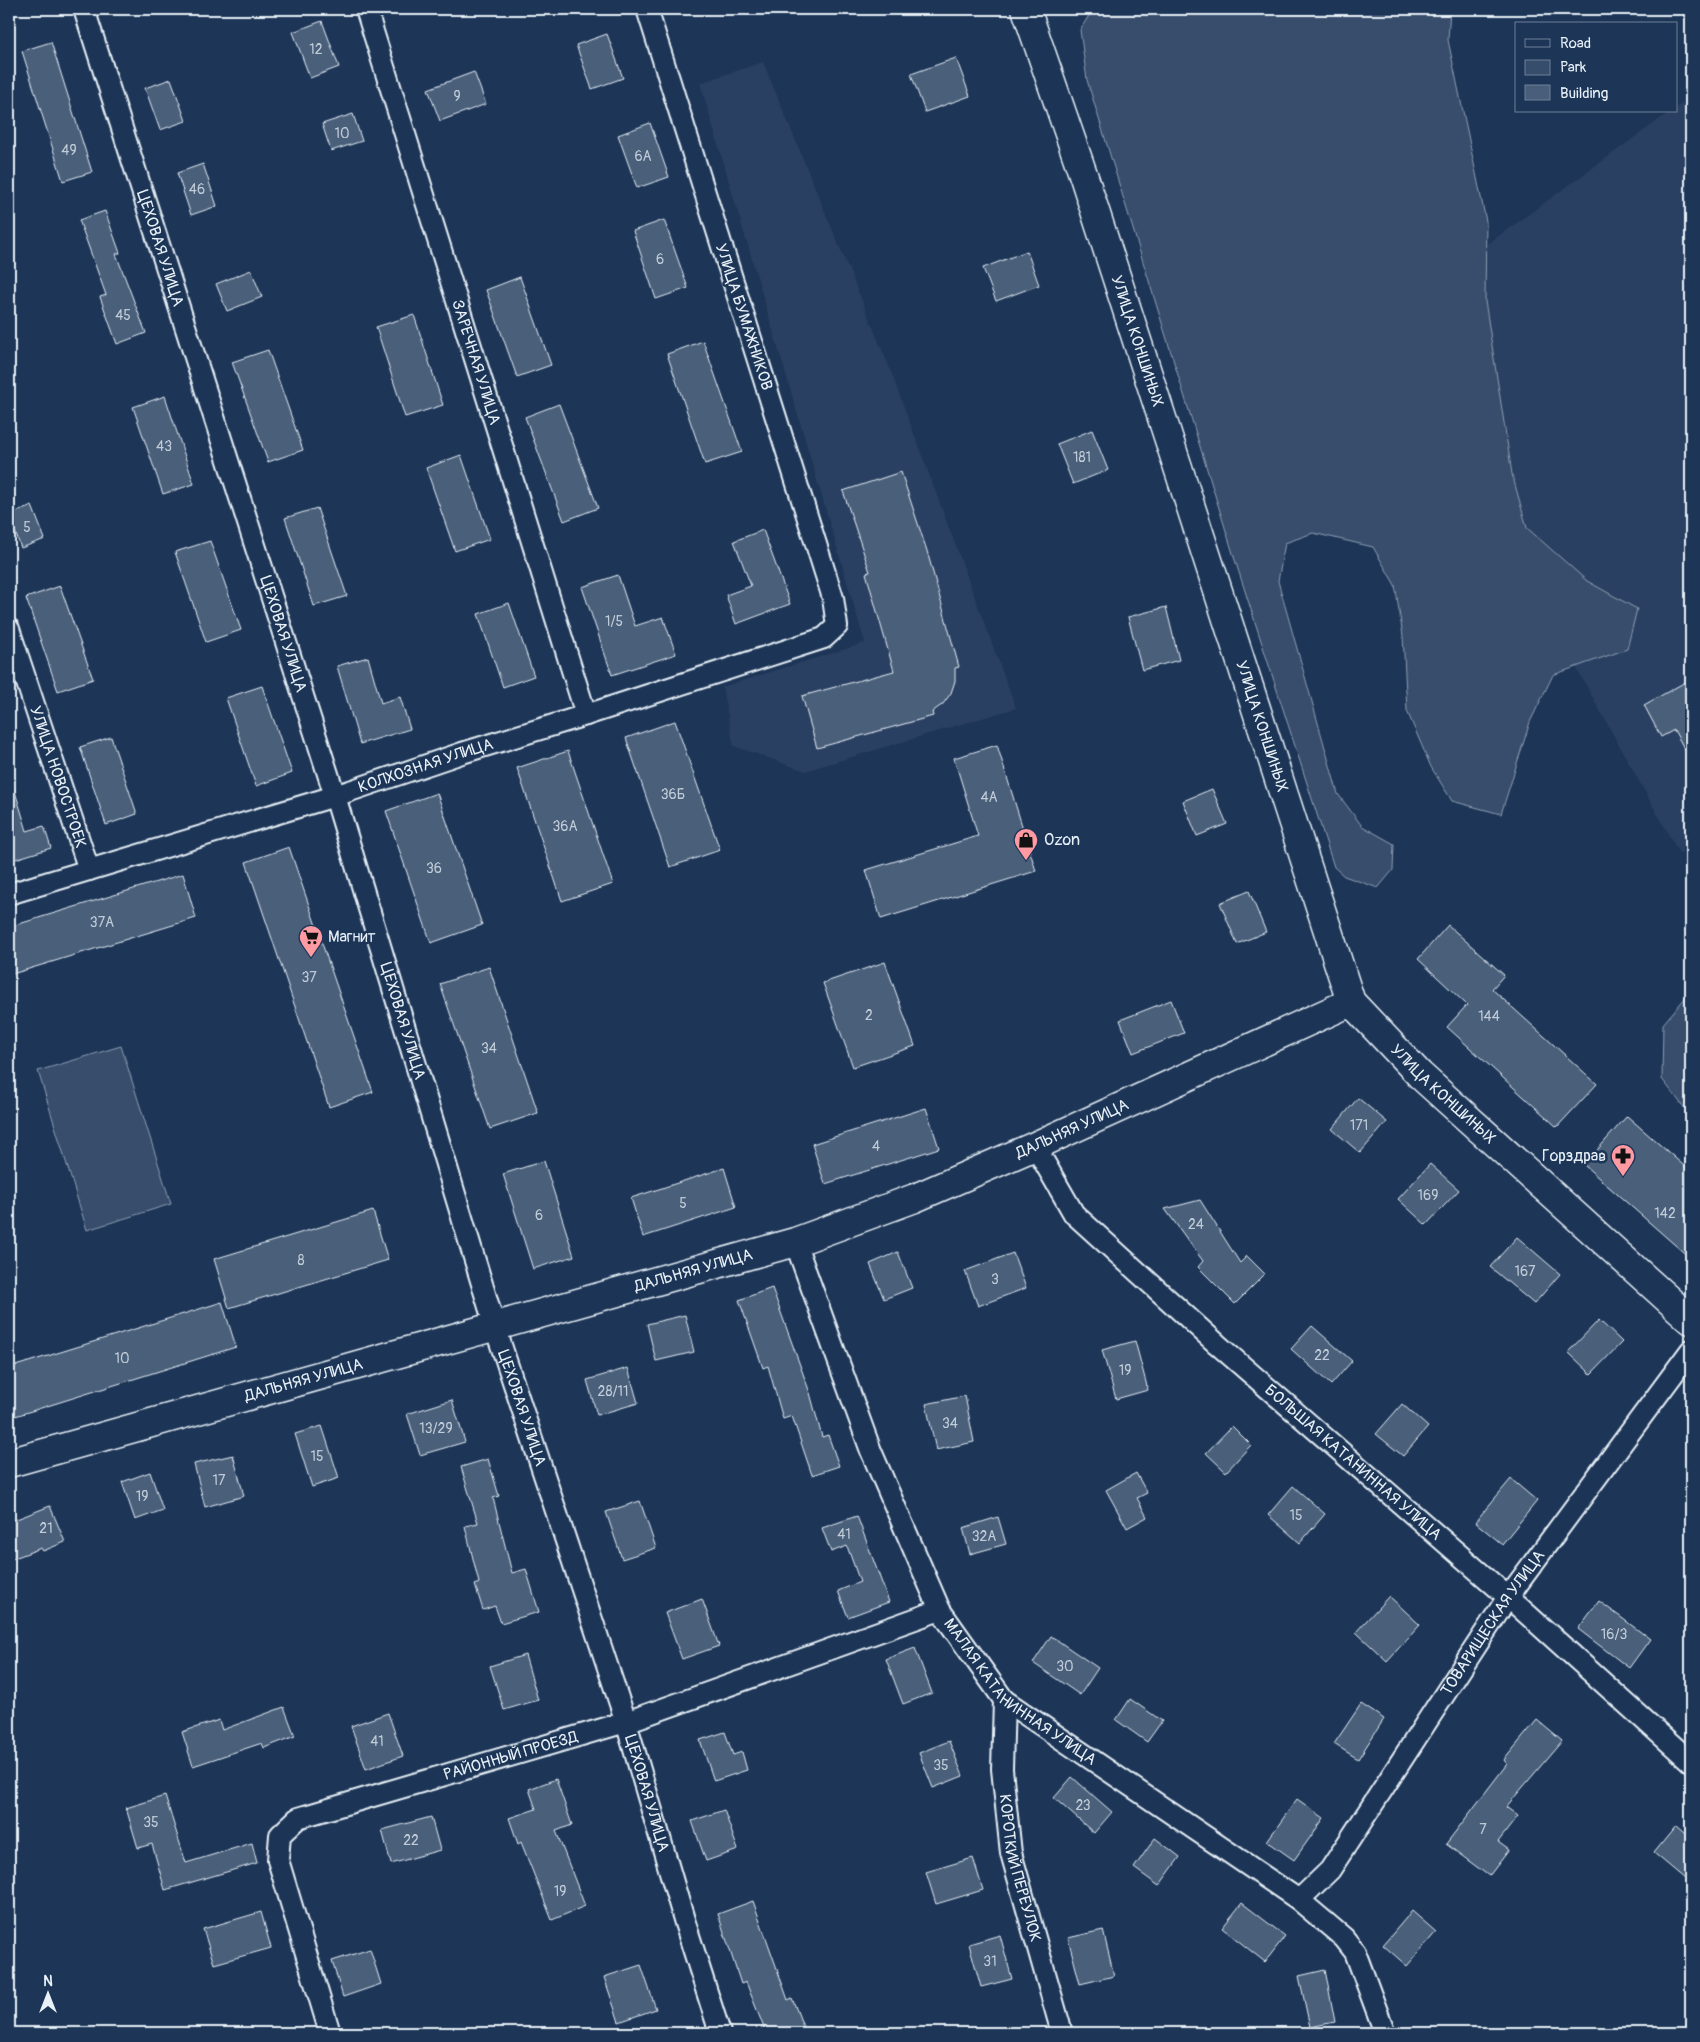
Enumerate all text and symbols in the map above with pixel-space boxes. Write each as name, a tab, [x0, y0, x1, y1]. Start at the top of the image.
legend	[1515, 22, 1678, 112]
text: Road	[1560, 34, 1591, 53]
house number: 12	[309, 41, 323, 58]
text: Park	[1560, 58, 1587, 77]
text: Building	[1560, 84, 1608, 103]
house number: 9	[453, 88, 461, 105]
house number: 10	[334, 125, 350, 142]
house number: 49	[61, 142, 77, 159]
house number: 6А	[634, 148, 652, 165]
house number: 46	[189, 181, 205, 198]
street label: ЦЕХОВАЯ УЛИЦА	[132, 187, 188, 309]
street label: УЛИЦА БУМАЖНИКОВ	[711, 241, 777, 393]
house number: 6	[656, 251, 664, 268]
street label: УЛИЦА КОНШИНЫХ	[1107, 273, 1168, 409]
street label: ЗАРЕЧНАЯ УЛИЦА	[447, 297, 505, 427]
house number: 45	[115, 307, 131, 324]
house number: 43	[156, 438, 172, 455]
house number: 181	[1073, 449, 1091, 466]
house number: 5	[23, 519, 31, 536]
street label: ЦЕХОВАЯ УЛИЦА	[255, 573, 311, 695]
house number: 1/5	[605, 613, 623, 630]
street label: УЛИЦА КОНШИНЫХ	[1231, 658, 1292, 795]
street label: УЛИЦА НОВОСТРОЕК	[25, 704, 91, 850]
street label: КОЛХОЗНАЯ УЛИЦА	[355, 734, 496, 797]
house number: 36Б	[661, 786, 685, 803]
house number: 4А	[980, 789, 998, 806]
house number: 36А	[552, 818, 578, 835]
shop icon: Ozon	[1013, 827, 1039, 861]
place label: Ozon	[1044, 830, 1080, 850]
house number: 36	[426, 860, 442, 877]
house number: 37А	[90, 914, 114, 931]
supermarket icon: Магнит	[298, 924, 324, 958]
place label: Магнит	[328, 927, 376, 947]
street label: ЦЕХОВАЯ УЛИЦА	[376, 960, 430, 1082]
house number: 37	[301, 969, 317, 986]
house number: 2	[865, 1007, 873, 1024]
house number: 144	[1478, 1008, 1500, 1025]
house number: 34	[481, 1040, 497, 1057]
street label: УЛИЦА КОНШИНЫХ	[1386, 1040, 1500, 1148]
street label: ДАЛЬНЯЯ УЛИЦА	[1012, 1095, 1132, 1164]
house number: 171	[1350, 1117, 1368, 1134]
house number: 4	[872, 1138, 880, 1155]
pharmacy icon: Горздрав	[1610, 1143, 1636, 1177]
place label: Горздрав	[1542, 1146, 1606, 1166]
house number: 169	[1418, 1187, 1438, 1204]
house number: 5	[679, 1195, 687, 1212]
house number: 142	[1654, 1205, 1676, 1222]
house number: 6	[535, 1207, 543, 1224]
house number: 24	[1188, 1216, 1204, 1233]
street label: ДАЛЬНЯЯ УЛИЦА	[631, 1244, 755, 1297]
house number: 8	[297, 1252, 305, 1269]
house number: 167	[1515, 1263, 1536, 1280]
house number: 3	[991, 1271, 999, 1288]
street label: ЦЕХОВАЯ УЛИЦА	[493, 1347, 550, 1469]
house number: 22	[1314, 1347, 1330, 1364]
house number: 10	[114, 1350, 130, 1367]
street label: ДАЛЬНЯЯ УЛИЦА	[241, 1354, 365, 1407]
house number: 19	[1119, 1362, 1131, 1379]
street label: БОЛЬШАЯ КАТАНИННАЯ УЛИЦА	[1261, 1380, 1446, 1545]
house number: 28/11	[598, 1383, 628, 1400]
house number: 34	[942, 1415, 958, 1432]
house number: 13/29	[419, 1420, 453, 1437]
house number: 15	[310, 1448, 324, 1465]
house number: 17	[213, 1472, 226, 1489]
house number: 19	[136, 1488, 148, 1505]
house number: 15	[1289, 1507, 1303, 1524]
house number: 21	[39, 1520, 53, 1537]
house number: 41	[837, 1526, 851, 1543]
house number: 32А	[972, 1528, 996, 1545]
street label: ТОВАРИЩЕСКАЯ УЛИЦА	[1436, 1546, 1549, 1699]
street label: МАЛАЯ КАТАНИННАЯ УЛИЦА	[939, 1614, 1100, 1770]
house number: 16/3	[1601, 1626, 1627, 1643]
house number: 30	[1056, 1658, 1074, 1675]
street label: РАЙОННЫЙ ПРОЕЗД	[441, 1727, 580, 1785]
street label: ЦЕХОВАЯ УЛИЦА	[620, 1732, 674, 1854]
house number: 41	[370, 1733, 384, 1750]
house number: 35	[933, 1757, 949, 1774]
street label: КОРОТКИЙ ПЕРЕУЛОК	[995, 1793, 1046, 1944]
house number: 23	[1075, 1797, 1091, 1814]
house number: 35	[143, 1814, 159, 1831]
house number: 7	[1479, 1821, 1487, 1838]
house number: 22	[403, 1832, 419, 1849]
house number: 19	[554, 1883, 566, 1900]
house number: 31	[983, 1953, 997, 1970]
north arrow	[22, 1970, 72, 2020]
text: N	[43, 1973, 53, 1990]

